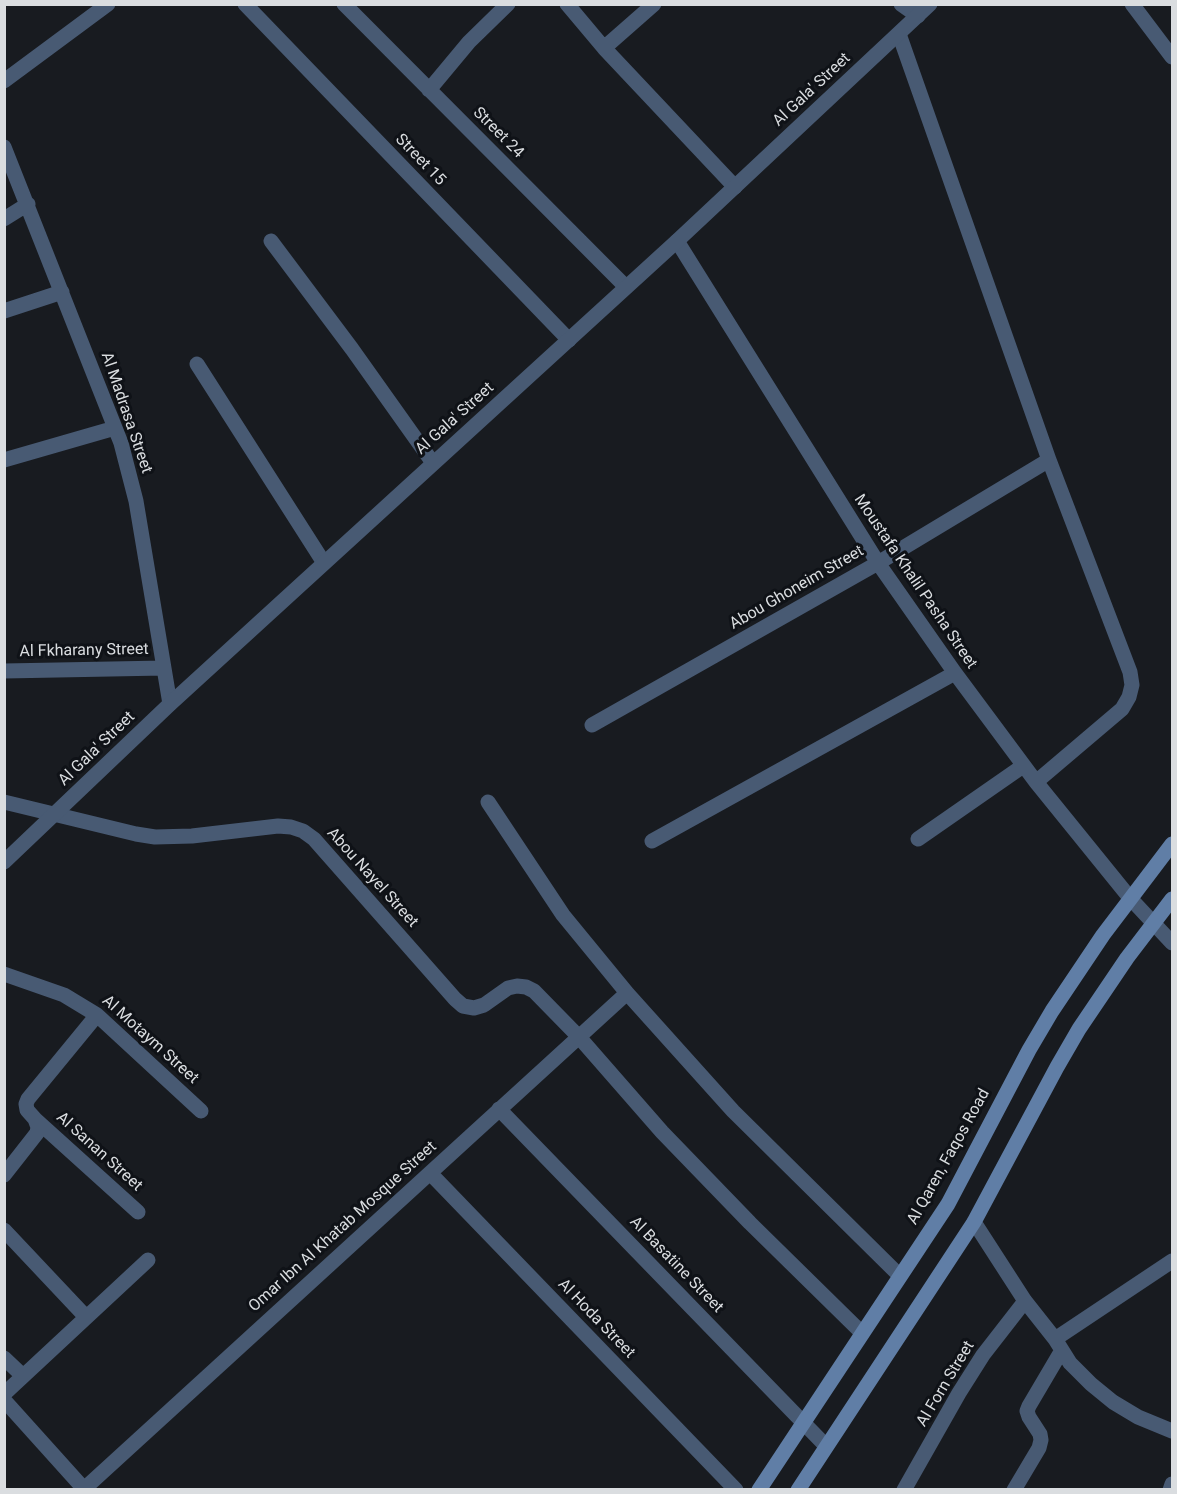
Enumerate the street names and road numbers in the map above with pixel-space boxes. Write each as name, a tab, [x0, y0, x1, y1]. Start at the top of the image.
street label: Al Gala' Street	[769, 49, 855, 131]
street label: Street 24	[469, 104, 527, 162]
street label: Street 15	[391, 130, 449, 190]
street label: Al Madrasa Street	[96, 350, 156, 476]
street label: Al Gala' Street	[412, 379, 498, 459]
street label: Moustafa Khalil Pasha Street	[849, 491, 981, 673]
street label: Abou Ghoneim Street	[727, 542, 867, 634]
street label: Al Fkharany Street	[19, 640, 149, 662]
street label: Al Gala' Street	[55, 708, 139, 790]
street label: Abou Nayel Street	[322, 824, 422, 932]
street label: Al Motaym Street	[98, 992, 202, 1088]
street label: Al Qaren, Faqos Road	[904, 1086, 994, 1228]
street label: Al Sanan Street	[52, 1108, 146, 1196]
street label: Omar Ibn Al Khatab Mosque Street	[245, 1138, 441, 1316]
street label: Al Basatine Street	[625, 1213, 727, 1317]
street label: Al Hoda Street	[553, 1275, 639, 1363]
street label: Al Forn Street	[913, 1338, 979, 1430]

